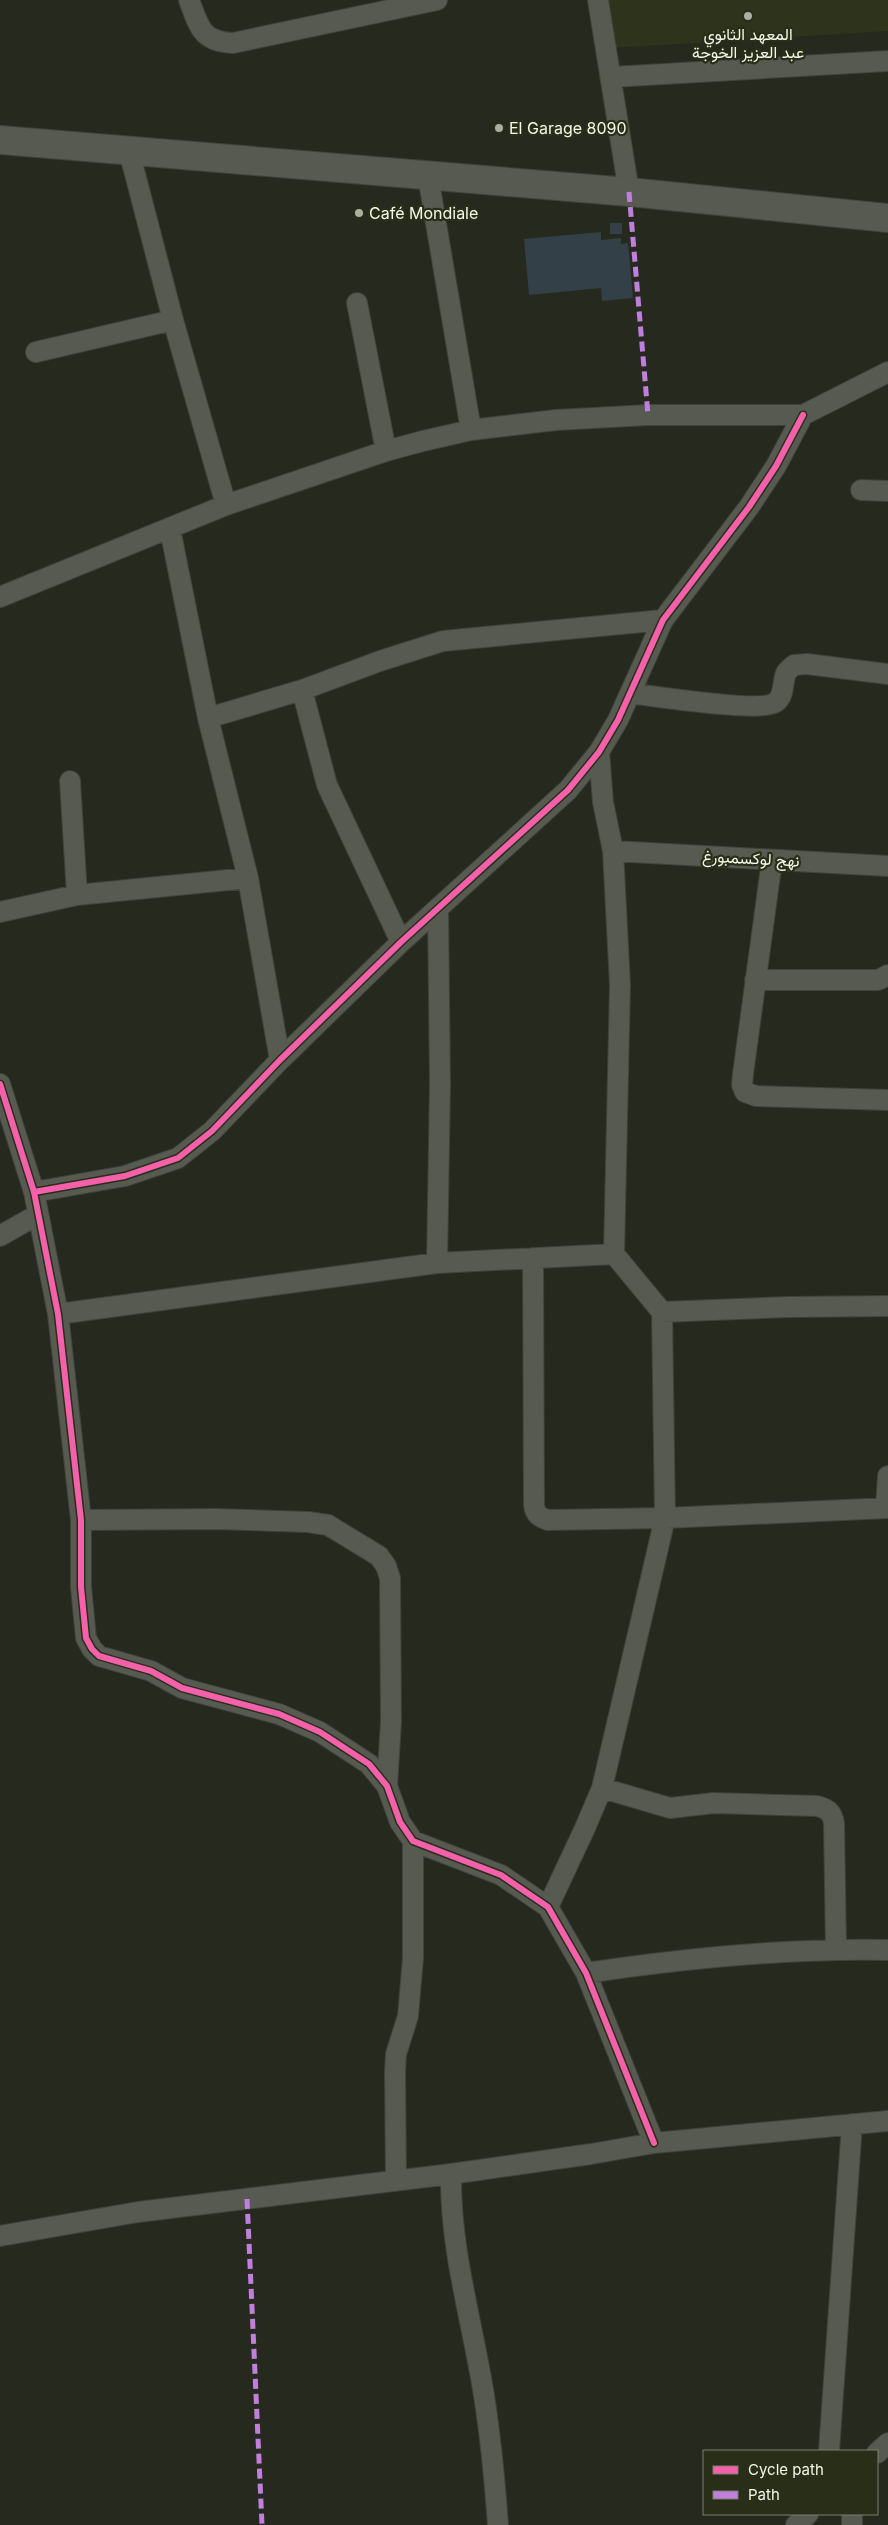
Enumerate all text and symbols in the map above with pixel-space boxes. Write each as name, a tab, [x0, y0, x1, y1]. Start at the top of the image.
marker: المعهد الثانوي عبد العزيز الخوجة	[742, 10, 754, 22]
place label: المعهد الثانوي عبد العزيز الخوجة	[692, 24, 804, 63]
place label: El Garage 8090	[509, 118, 627, 138]
marker: El Garage 8090	[493, 122, 505, 134]
place label: Café Mondiale	[369, 203, 478, 223]
marker: Café Mondiale	[353, 207, 365, 219]
street label: نهج لوكسمبورغ	[702, 845, 800, 873]
legend	[703, 2450, 878, 2515]
text: Cycle path	[748, 2460, 824, 2479]
text: Path	[748, 2485, 780, 2504]

